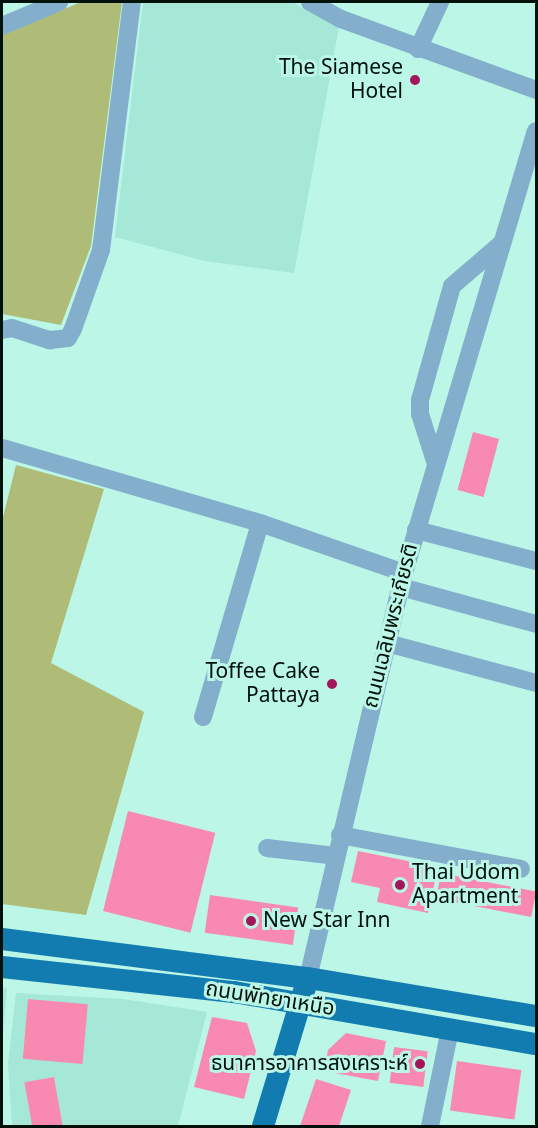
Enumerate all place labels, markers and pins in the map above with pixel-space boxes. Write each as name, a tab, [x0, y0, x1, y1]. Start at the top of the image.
place label: The Siamese Hotel	[279, 55, 403, 105]
marker: The Siamese Hotel	[408, 73, 422, 87]
place label: Toffee Cake Pattaya	[205, 659, 320, 709]
marker: Toffee Cake Pattaya	[325, 677, 339, 691]
place label: Thai Udom Apartment	[412, 860, 520, 910]
marker: Thai Udom Apartment	[393, 878, 407, 892]
place label: New Star Inn	[263, 908, 390, 934]
marker: New Star Inn	[244, 914, 258, 928]
place label: ธนาคารอาคารสงเคราะห์	[211, 1051, 408, 1077]
marker: ธนาคารอาคารสงเคราะห์	[413, 1057, 427, 1071]

